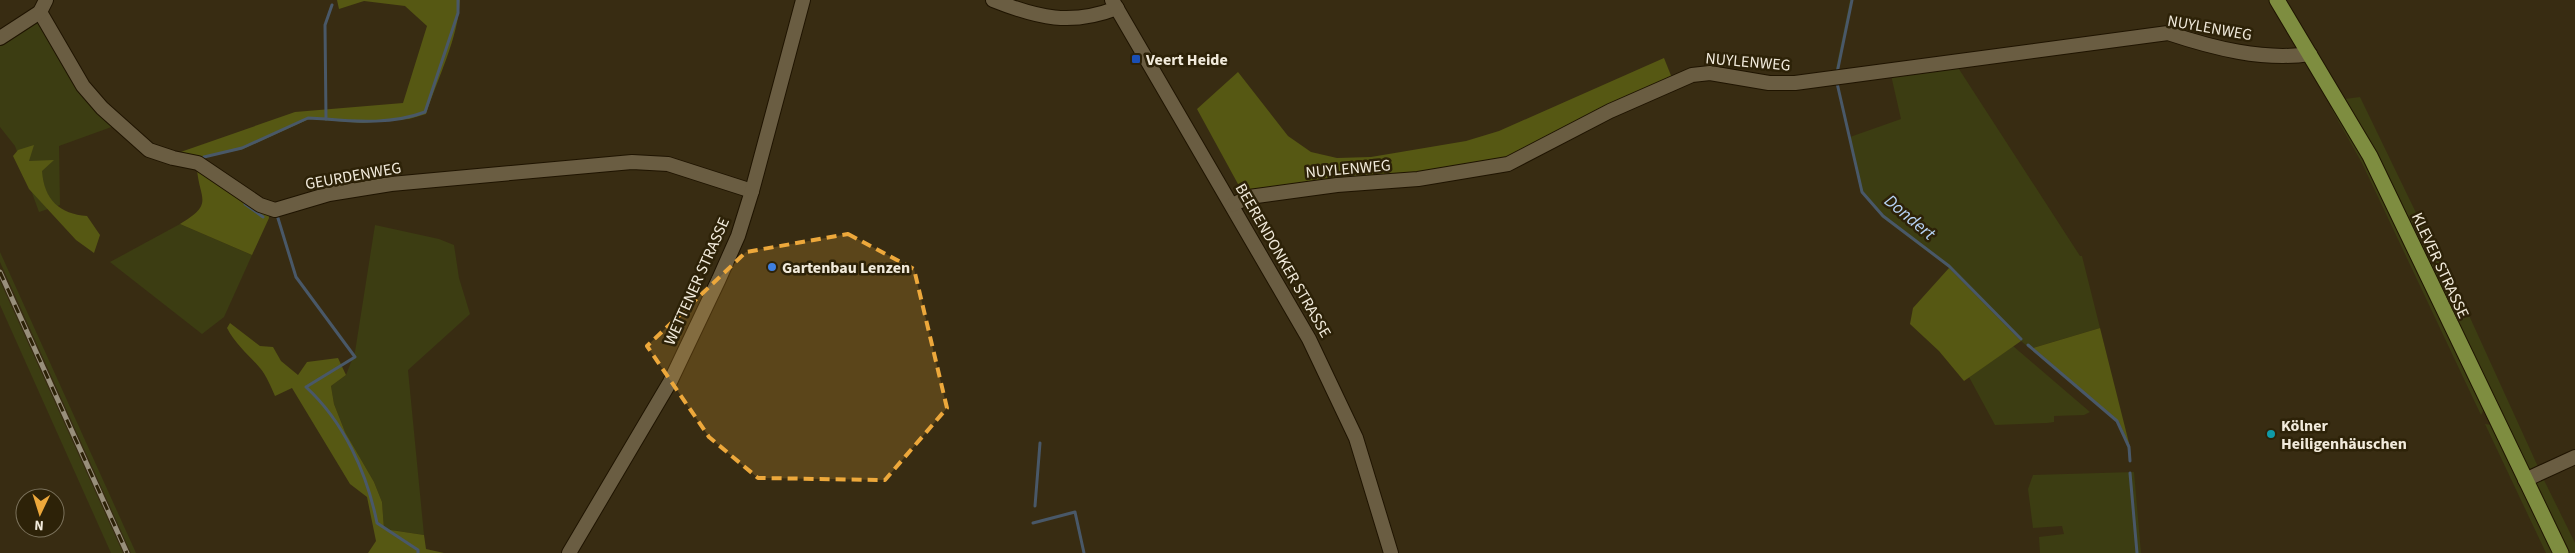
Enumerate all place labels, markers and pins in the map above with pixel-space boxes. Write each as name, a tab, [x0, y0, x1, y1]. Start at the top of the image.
place label: Veert Heide	[1145, 49, 1228, 71]
marker: Veert Heide	[1130, 53, 1142, 65]
place label: Gartenbau Lenzen	[782, 257, 910, 279]
marker: Gartenbau Lenzen	[766, 261, 778, 273]
place label: Kölner Heiligenhäuschen	[2281, 415, 2407, 455]
marker: Kölner Heiligenhäuschen	[2265, 428, 2277, 440]

